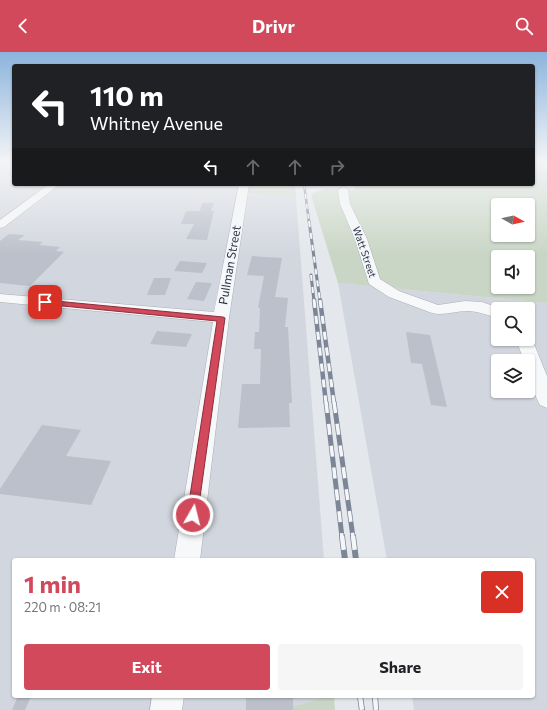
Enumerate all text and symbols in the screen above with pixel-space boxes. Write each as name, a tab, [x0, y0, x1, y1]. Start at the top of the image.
icon: back	[12, 15, 34, 37]
text: Drivr	[252, 15, 295, 37]
icon: search	[513, 15, 535, 37]
text: 110 m	[90, 78, 164, 112]
icon: left	[24, 80, 76, 132]
text: Whitney Avenue	[90, 112, 223, 134]
icon: left	[200, 156, 222, 178]
icon: ahead	[242, 156, 264, 178]
icon: ahead	[284, 156, 306, 178]
icon: right	[326, 156, 348, 178]
north arrow	[491, 198, 535, 242]
map controls	[491, 198, 535, 398]
street label: Pullman Street	[215, 224, 243, 306]
street label: Watt Street	[351, 225, 379, 279]
button: sound	[491, 250, 535, 294]
pin	[28, 285, 62, 319]
icon: arrive	[34, 291, 56, 313]
button: search	[491, 302, 535, 346]
button: layers	[491, 354, 535, 398]
position arrow	[172, 494, 214, 536]
text: 1 min	[24, 569, 81, 598]
button: close	[481, 571, 523, 613]
text: 220 m · 08:21	[24, 599, 101, 615]
button: Exit	[24, 644, 270, 690]
button: Share	[278, 644, 523, 690]

